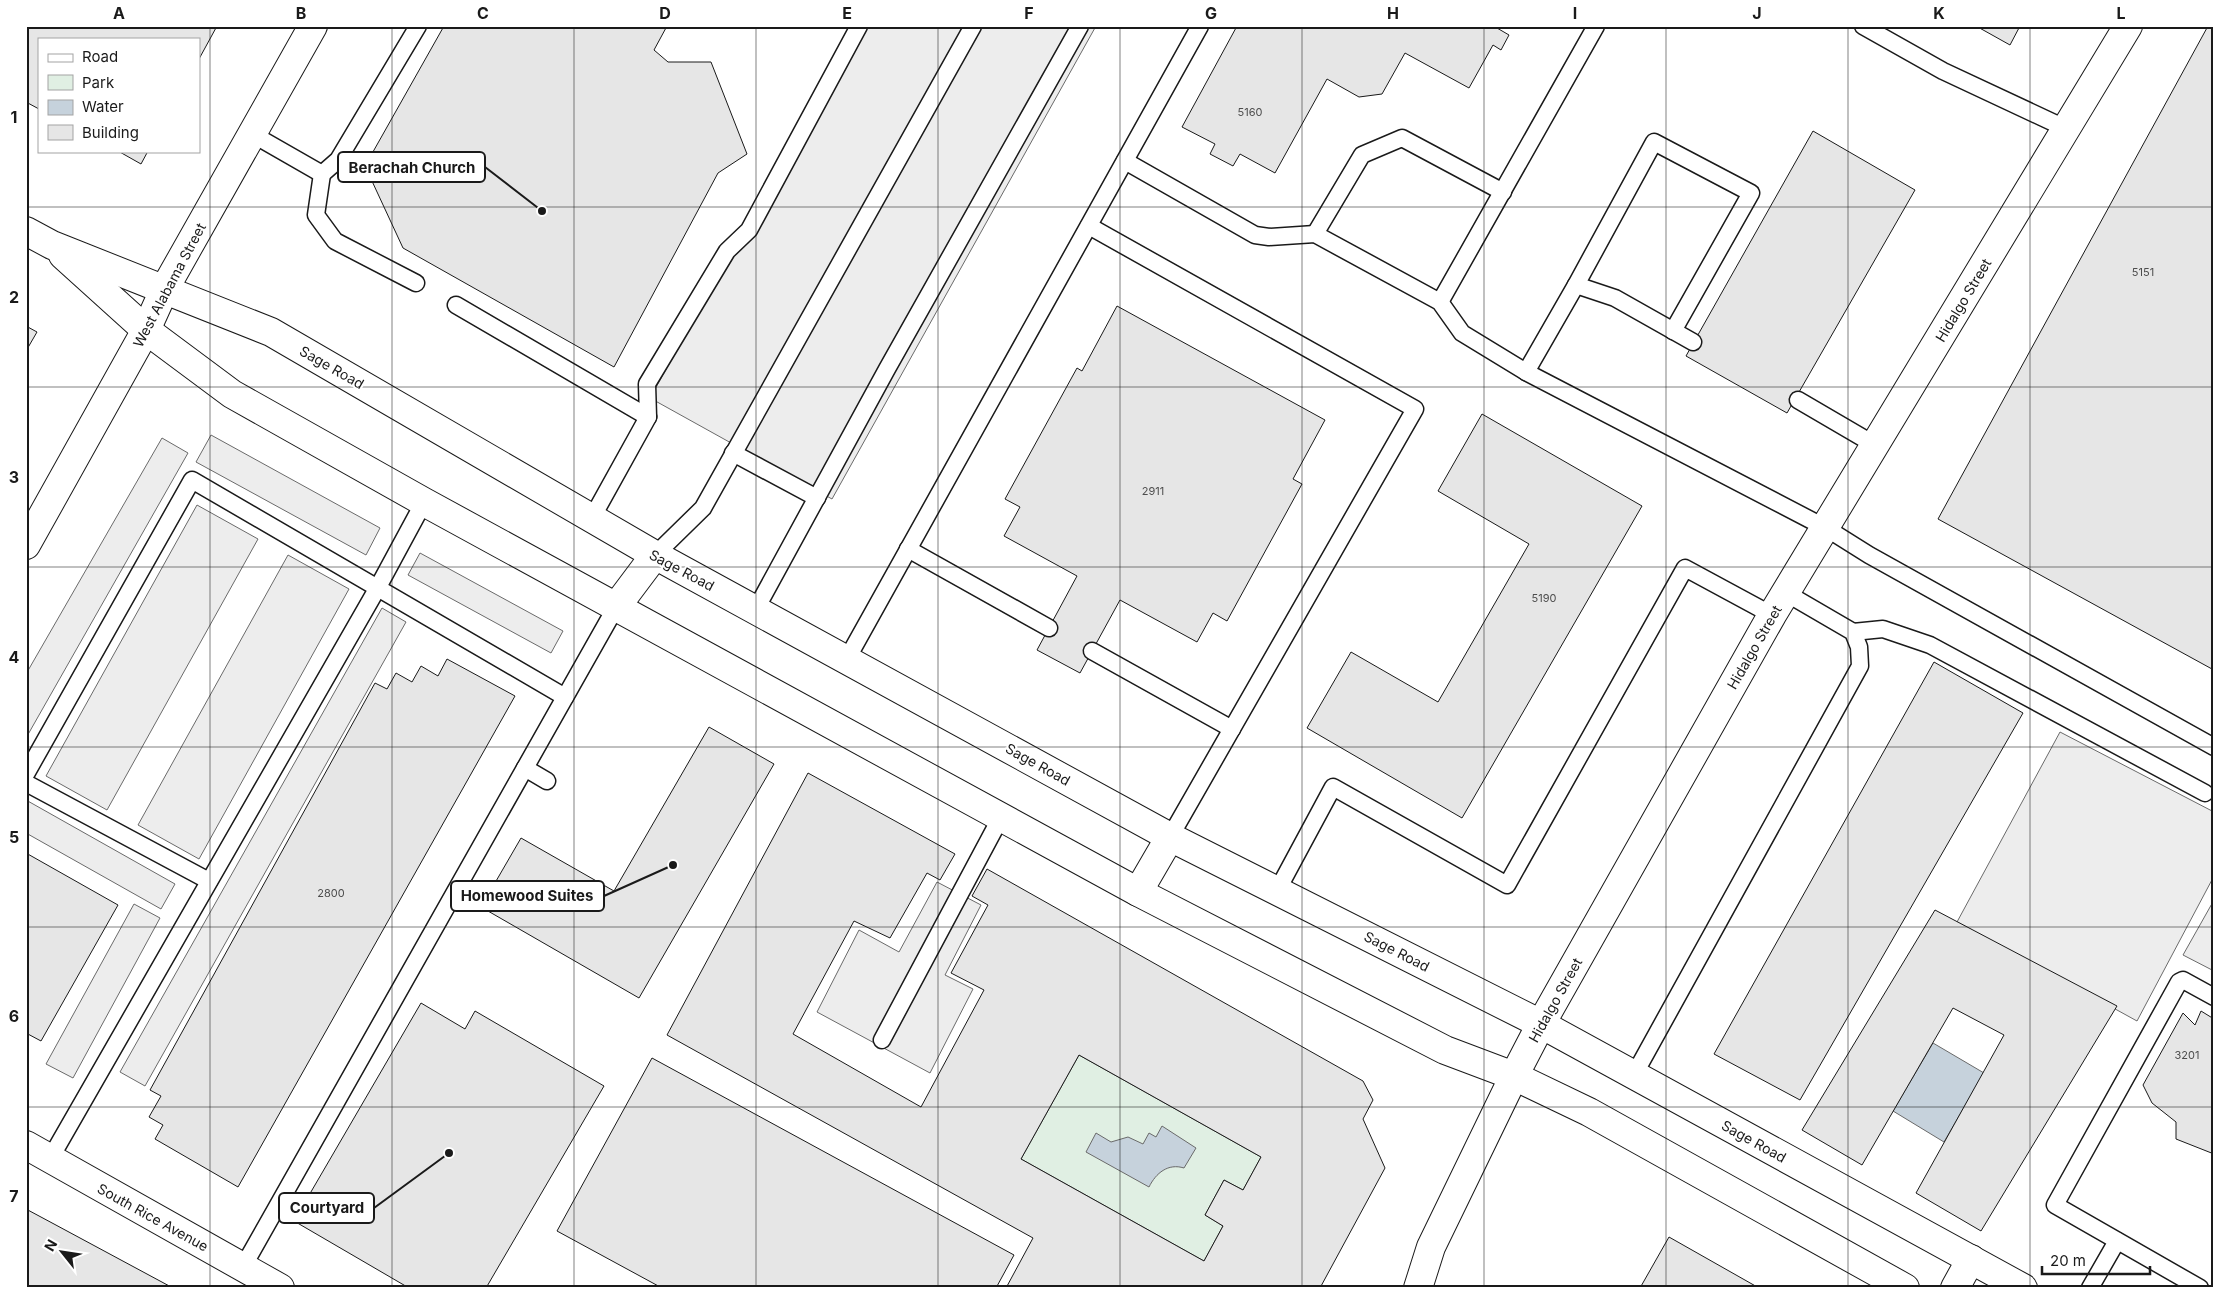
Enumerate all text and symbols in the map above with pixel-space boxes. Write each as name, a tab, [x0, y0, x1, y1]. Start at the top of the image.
text: A	[113, 3, 125, 23]
text: B	[296, 3, 306, 23]
text: C	[477, 3, 489, 23]
text: D	[659, 3, 671, 23]
text: E	[842, 3, 852, 23]
text: F	[1024, 3, 1034, 23]
text: G	[1205, 3, 1217, 23]
text: H	[1387, 3, 1399, 23]
text: I	[1573, 3, 1577, 23]
text: J	[1752, 3, 1762, 23]
text: K	[1933, 3, 1945, 23]
text: L	[2116, 3, 2126, 23]
legend	[38, 38, 200, 152]
text: Road	[82, 47, 118, 66]
text: Park	[82, 73, 115, 92]
text: Water	[82, 97, 124, 116]
house number: 5160	[1238, 105, 1263, 119]
text: 1	[11, 107, 17, 127]
text: Building	[82, 123, 139, 142]
callout: Berachah Church	[338, 152, 485, 182]
text: Berachah Church	[349, 158, 475, 177]
street label: West Alabama Street	[129, 220, 209, 350]
street label: Hidalgo Street	[1931, 255, 1995, 345]
house number: 5151	[2132, 265, 2154, 279]
text: 2	[9, 287, 19, 307]
street label: Sage Road	[297, 342, 367, 392]
text: 3	[9, 467, 19, 487]
house number: 2911	[1142, 484, 1164, 498]
street label: Sage Road	[647, 546, 717, 594]
house number: 5190	[1532, 591, 1557, 605]
street label: Hidalgo Street	[1723, 602, 1785, 692]
text: 4	[9, 647, 20, 667]
street label: Sage Road	[1003, 739, 1073, 789]
text: 5	[9, 827, 19, 847]
callout: Homewood Suites	[451, 881, 604, 911]
house number: 2800	[317, 886, 345, 900]
text: Homewood Suites	[461, 886, 593, 905]
street label: Sage Road	[1361, 927, 1433, 975]
street label: Hidalgo Street	[1525, 954, 1585, 1045]
text: 6	[9, 1006, 19, 1026]
house number: 3201	[2175, 1048, 2199, 1062]
street label: Sage Road	[1719, 1116, 1789, 1166]
street label: South Rice Avenue	[95, 1179, 211, 1255]
text: 7	[9, 1186, 19, 1206]
callout: Courtyard	[279, 1193, 374, 1223]
text: Courtyard	[290, 1198, 364, 1217]
north arrow	[38, 1226, 88, 1276]
text: N	[40, 1236, 60, 1254]
scale bar	[2042, 1244, 2150, 1276]
text: 20 m	[2050, 1251, 2086, 1270]

